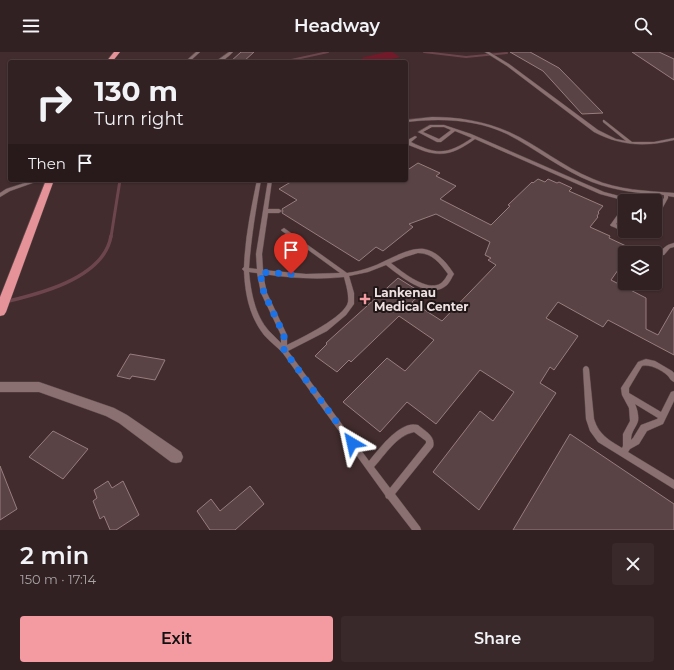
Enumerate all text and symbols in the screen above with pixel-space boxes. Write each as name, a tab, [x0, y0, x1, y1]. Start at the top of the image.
icon: menu	[20, 15, 42, 37]
text: Headway	[294, 15, 380, 37]
icon: search	[632, 15, 654, 37]
text: 130 m	[94, 74, 178, 108]
icon: right	[28, 76, 80, 128]
text: Turn right	[94, 108, 184, 130]
icon: arrive	[74, 152, 96, 174]
text: Then	[28, 154, 66, 173]
map controls	[618, 194, 662, 290]
button: sound	[618, 194, 662, 238]
pin	[274, 233, 308, 274]
icon: arrive	[280, 239, 302, 261]
button: layers	[618, 246, 662, 290]
place label: Lankenau Medical Center	[374, 285, 469, 314]
marker: Lankenau Medical Center	[359, 293, 371, 305]
position arrow	[331, 422, 373, 464]
text: 2 min	[20, 541, 89, 570]
button: close	[612, 543, 654, 585]
text: 150 m · 17:14	[20, 571, 96, 587]
button: Exit	[20, 616, 333, 662]
button: Share	[341, 616, 654, 662]

